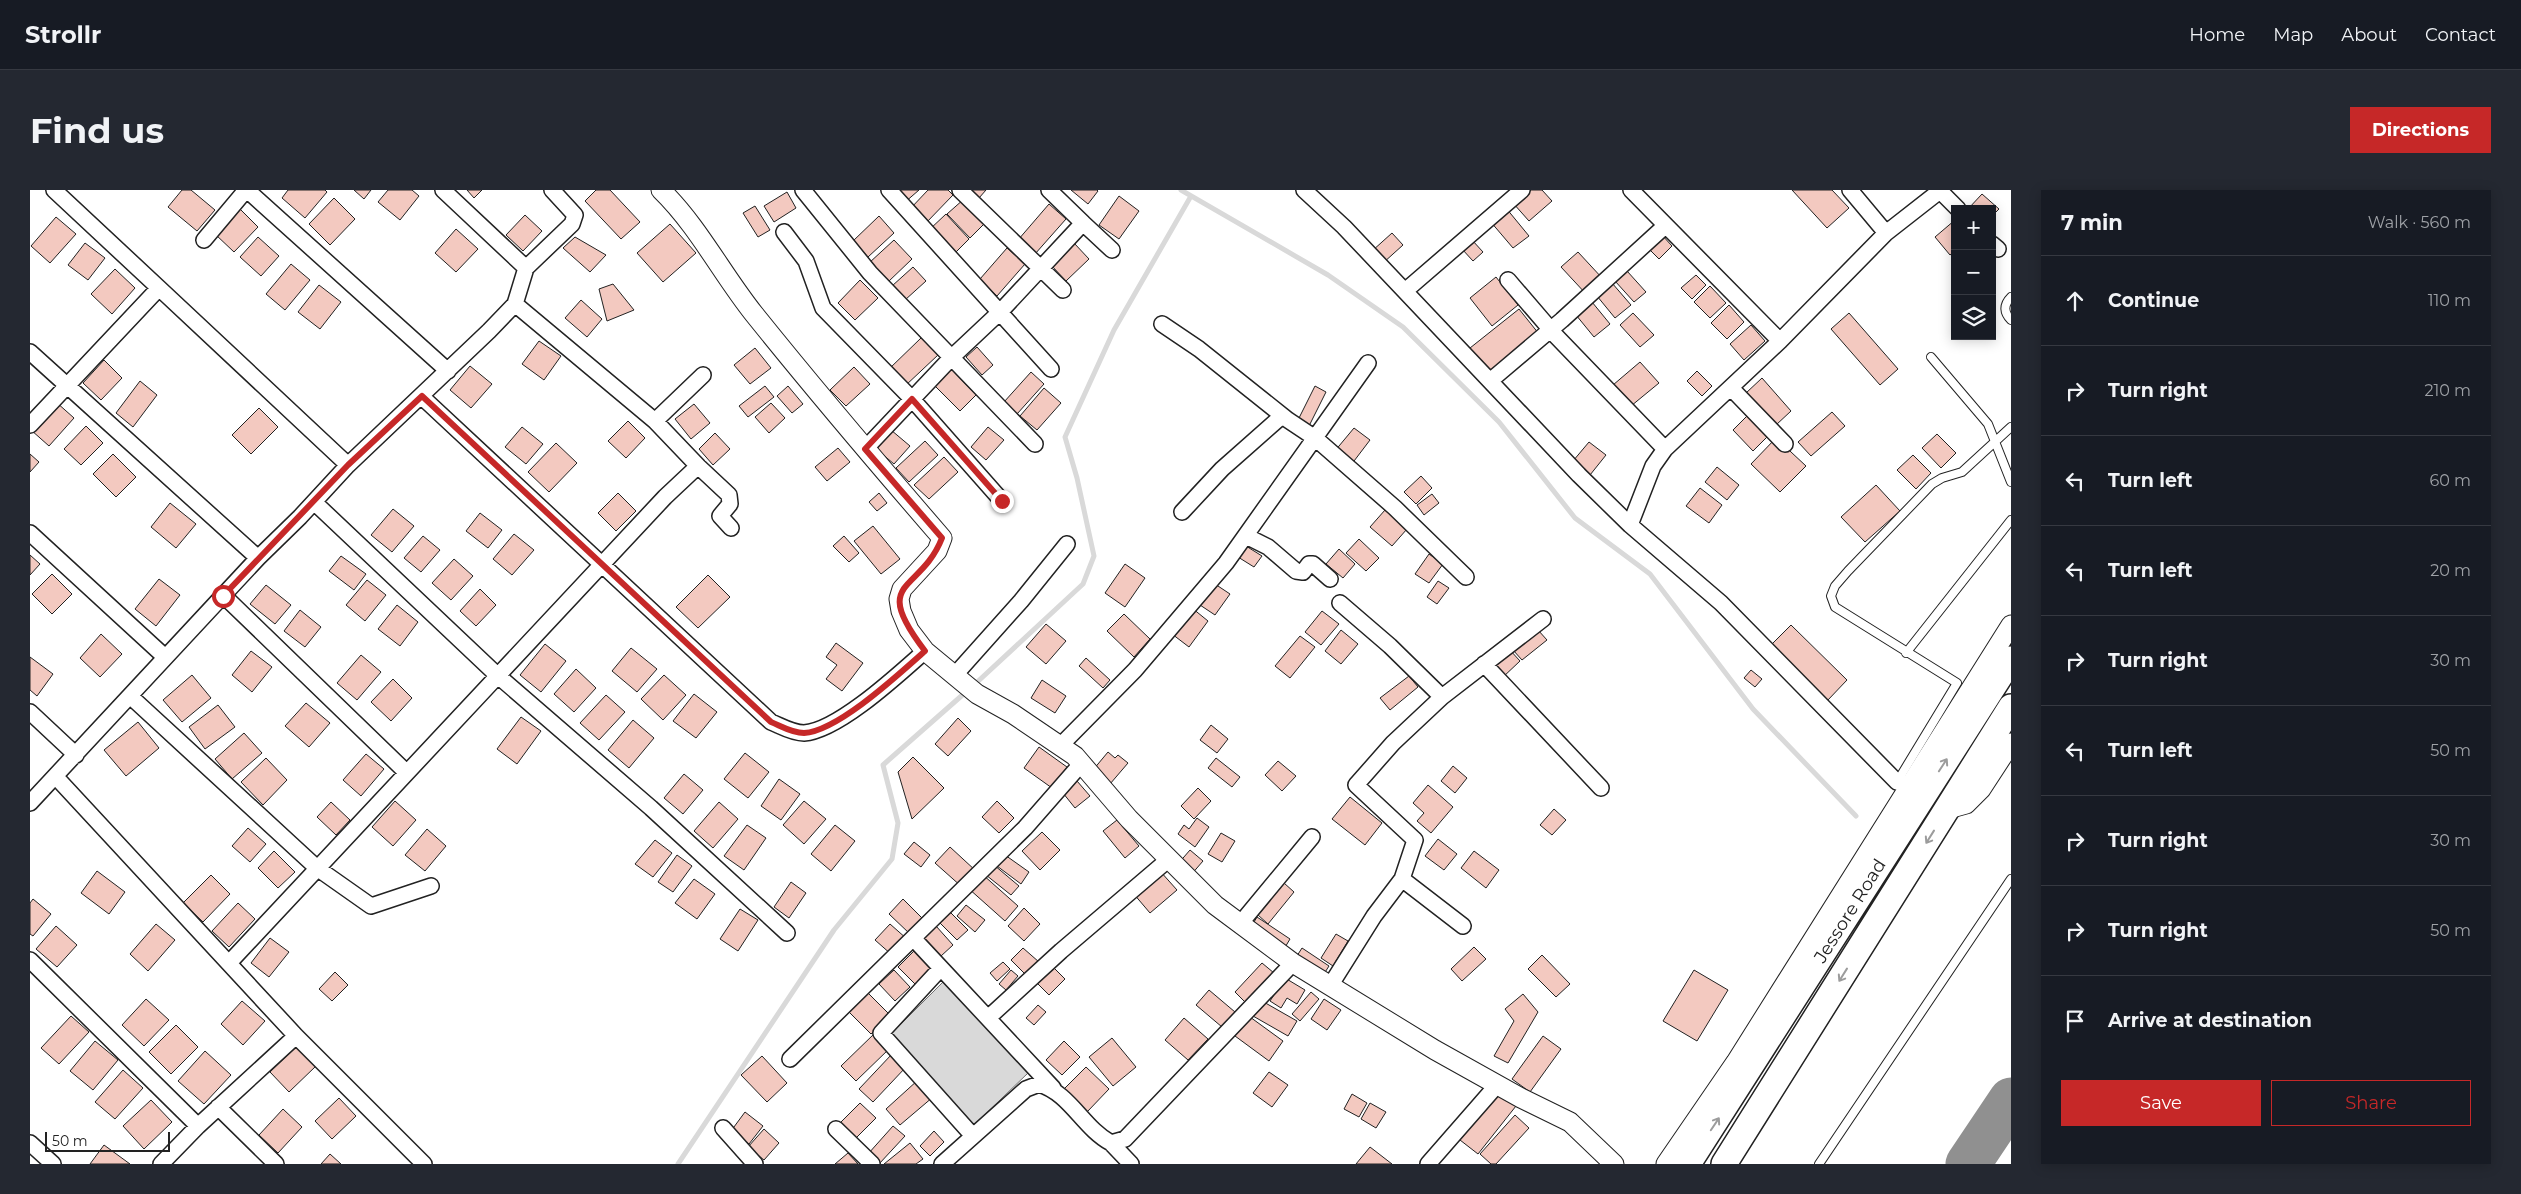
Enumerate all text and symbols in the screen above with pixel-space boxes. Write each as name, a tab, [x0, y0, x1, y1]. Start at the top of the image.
text: Strollr	[25, 20, 101, 49]
text: Home	[2189, 24, 2245, 46]
text: Map	[2273, 24, 2313, 46]
text: About	[2341, 24, 2397, 46]
text: Contact	[2425, 24, 2496, 46]
button: Directions	[2350, 107, 2491, 153]
text: Find us	[30, 109, 164, 152]
map controls	[1951, 205, 1996, 340]
button: +	[1951, 205, 1996, 250]
text: 7 min	[2061, 210, 2123, 235]
text: Walk · 560 m	[2368, 213, 2471, 232]
button: −	[1951, 250, 1996, 295]
icon: ahead	[2061, 287, 2089, 315]
text: Continue	[2108, 289, 2199, 312]
text: 110 m	[2428, 291, 2471, 310]
button: layers	[1951, 295, 1996, 340]
icon: right	[2061, 377, 2089, 405]
text: Turn right	[2108, 379, 2208, 402]
text: 210 m	[2424, 381, 2471, 400]
icon: left	[2061, 467, 2089, 495]
text: Turn left	[2108, 469, 2193, 492]
text: 60 m	[2429, 471, 2471, 490]
route end	[991, 490, 1014, 513]
icon: left	[2061, 557, 2089, 585]
text: Turn left	[2108, 559, 2193, 582]
text: 20 m	[2430, 561, 2471, 580]
route start	[212, 585, 235, 608]
icon: right	[2061, 647, 2089, 675]
text: Turn right	[2108, 649, 2208, 672]
text: 30 m	[2430, 651, 2471, 670]
icon: left	[2061, 737, 2089, 765]
text: Turn left	[2108, 739, 2193, 762]
text: 50 m	[2430, 741, 2471, 760]
one-way arrow	[1938, 758, 1948, 772]
icon: right	[2061, 827, 2089, 855]
text: Turn right	[2108, 829, 2208, 852]
one-way arrow	[1924, 830, 1934, 844]
text: 30 m	[2430, 831, 2471, 850]
street label: Jessore Road	[1809, 855, 1891, 968]
icon: right	[2061, 917, 2089, 945]
text: Turn right	[2108, 919, 2208, 942]
text: 50 m	[2430, 921, 2471, 940]
one-way arrow	[1838, 967, 1848, 981]
icon: arrive	[2061, 1007, 2089, 1035]
text: Arrive at destination	[2108, 1009, 2312, 1032]
button: Save	[2061, 1080, 2261, 1126]
button: Share	[2271, 1080, 2471, 1126]
one-way arrow	[1710, 1117, 1720, 1131]
scale bar	[45, 1129, 170, 1152]
text: 50 m	[52, 1132, 88, 1150]

